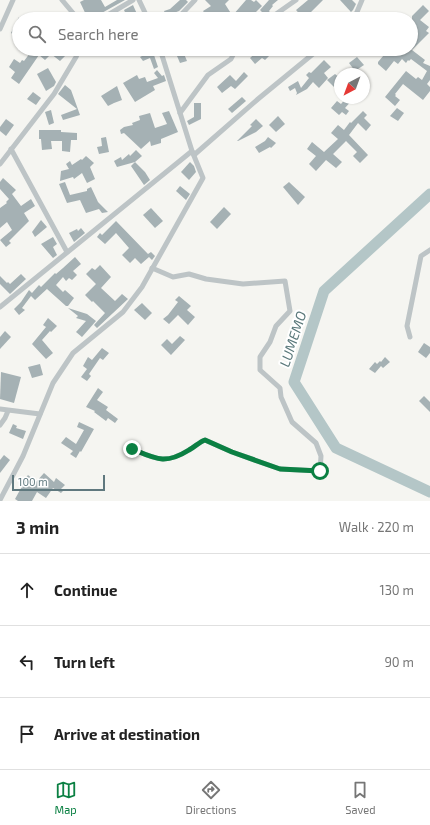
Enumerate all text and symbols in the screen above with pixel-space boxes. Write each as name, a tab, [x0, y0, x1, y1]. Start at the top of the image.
search box	[12, 12, 418, 56]
icon: search	[26, 23, 48, 45]
text: Search here	[58, 25, 139, 43]
north arrow	[334, 68, 370, 104]
water label: LUMEMO	[276, 309, 310, 369]
route end	[123, 440, 141, 458]
route start	[311, 462, 329, 480]
scale bar	[12, 473, 105, 492]
text: 100 m	[18, 475, 48, 488]
text: 3 min	[16, 517, 59, 537]
text: Walk · 220 m	[339, 519, 414, 535]
icon: ahead	[16, 579, 38, 601]
text: Continue	[54, 581, 117, 599]
text: 130 m	[379, 582, 414, 598]
icon: left	[16, 651, 38, 673]
text: Turn left	[54, 653, 115, 671]
text: 90 m	[384, 654, 414, 670]
icon: arrive	[16, 723, 38, 745]
text: Arrive at destination	[54, 725, 200, 743]
tab: Map	[55, 779, 77, 816]
tab: Directions	[186, 779, 236, 816]
tab: Saved	[345, 779, 376, 816]

